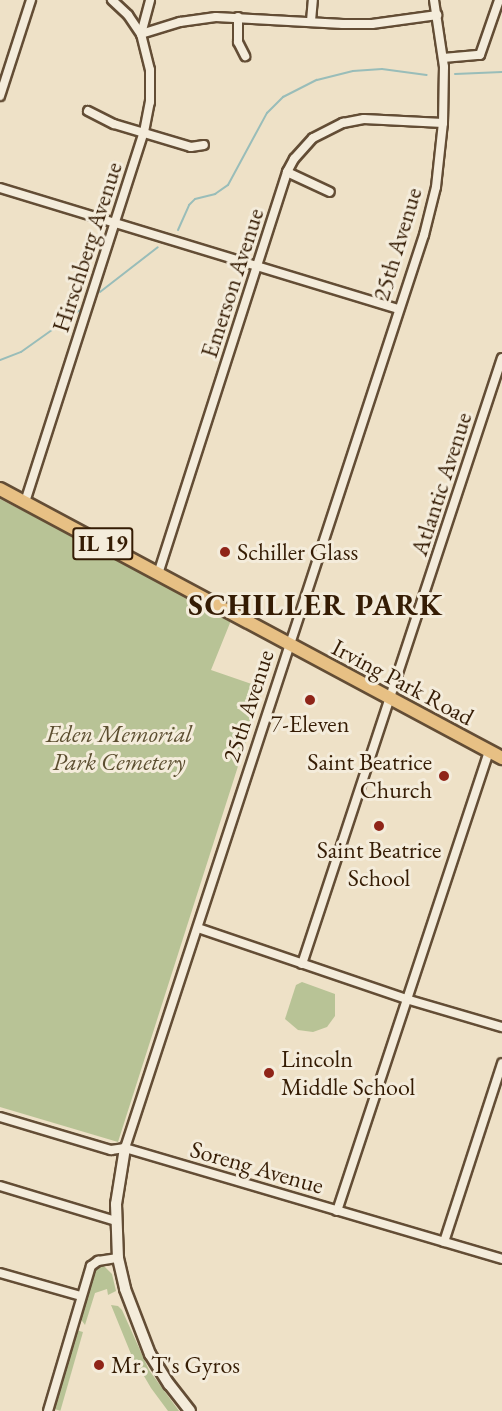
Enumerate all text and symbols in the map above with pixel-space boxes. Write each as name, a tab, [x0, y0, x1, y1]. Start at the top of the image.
street label: Hirschberg Avenue	[46, 158, 128, 336]
street label: 25th Avenue	[366, 184, 428, 304]
street label: Emerson Avenue	[194, 205, 270, 361]
street label: Atlantic Avenue	[404, 409, 478, 559]
road number: IL 19	[72, 525, 134, 563]
place label: Schiller Glass	[237, 538, 358, 566]
marker: Schiller Glass	[218, 545, 232, 559]
district label: SCHILLER PARK	[188, 587, 444, 623]
street label: Irving Park Road	[327, 633, 479, 731]
street label: 25th Avenue	[216, 646, 280, 766]
marker: 7-Eleven	[303, 693, 317, 707]
place label: 7-Eleven	[271, 710, 349, 738]
park label: Eden Memorial Park Cemetery	[46, 720, 192, 776]
place label: Saint Beatrice Church	[307, 748, 432, 804]
marker: Saint Beatrice Church	[437, 769, 451, 783]
marker: Saint Beatrice School	[372, 819, 386, 833]
place label: Saint Beatrice School	[317, 836, 441, 892]
place label: Lincoln Middle School	[281, 1045, 415, 1101]
marker: Lincoln Middle School	[262, 1066, 276, 1080]
street label: Soreng Avenue	[187, 1134, 327, 1200]
place label: Mr. T's Gyros	[111, 1351, 240, 1379]
marker: Mr. T's Gyros	[92, 1358, 106, 1372]

